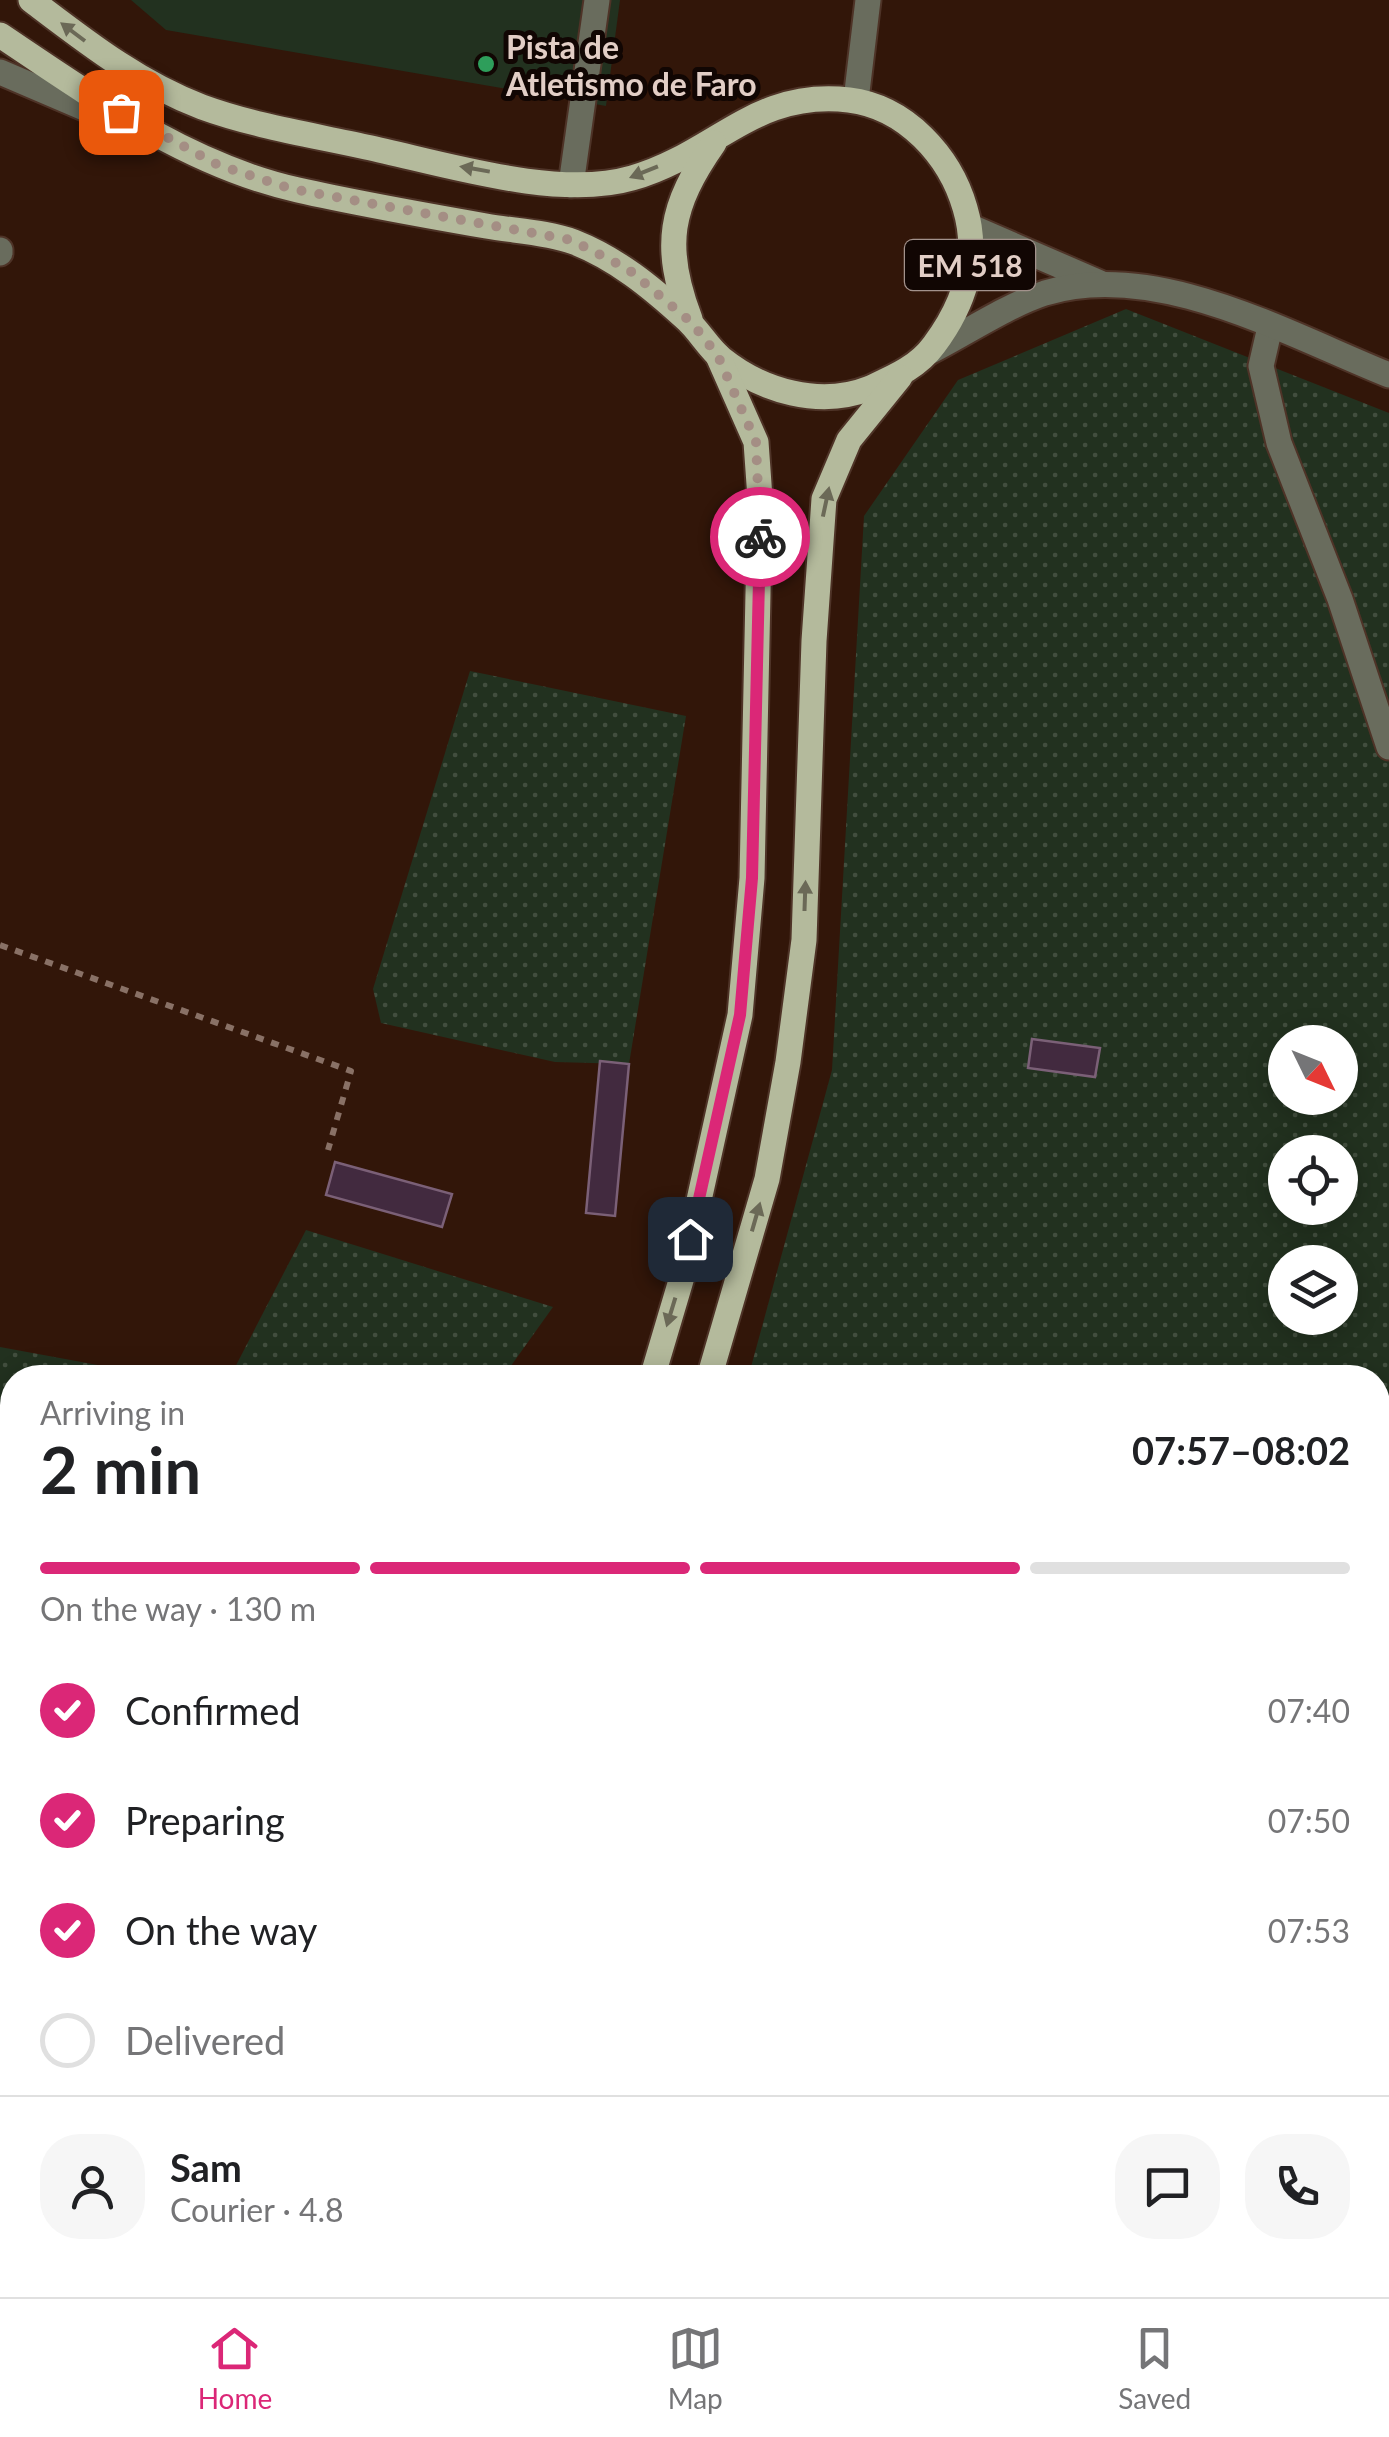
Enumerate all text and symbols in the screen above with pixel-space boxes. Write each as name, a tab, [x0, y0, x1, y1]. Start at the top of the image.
one-way arrow	[60, 22, 85, 43]
place label: Pista de Atletismo de Faro	[505, 27, 757, 103]
marker: Pista de Atletismo de Faro	[475, 53, 497, 75]
pin	[79, 70, 164, 155]
icon: bag	[94, 85, 149, 140]
one-way arrow	[458, 161, 490, 176]
one-way arrow	[629, 165, 659, 181]
road number: EM 518	[905, 240, 1035, 290]
one-way arrow	[819, 486, 835, 517]
courier	[710, 487, 810, 587]
icon: bike	[733, 510, 788, 565]
one-way arrow	[798, 880, 814, 912]
north arrow	[1268, 1025, 1358, 1115]
map controls	[1268, 1025, 1358, 1335]
button: locate	[1268, 1135, 1358, 1225]
pin	[648, 1197, 733, 1282]
one-way arrow	[749, 1201, 764, 1231]
icon: home	[663, 1212, 718, 1267]
button: layers	[1268, 1245, 1358, 1335]
one-way arrow	[663, 1297, 678, 1327]
text: Arriving in	[40, 1393, 185, 1432]
text: 07:57–08:02	[1132, 1427, 1350, 1473]
text: 2 min	[40, 1430, 201, 1508]
text: On the way · 130 m	[40, 1589, 316, 1628]
icon: check	[40, 1683, 95, 1738]
text: Confirmed	[125, 1687, 301, 1733]
text: 07:40	[1268, 1691, 1350, 1730]
icon: check	[40, 1793, 95, 1848]
text: Preparing	[125, 1797, 285, 1843]
text: 07:50	[1268, 1801, 1350, 1840]
icon: check	[40, 1903, 95, 1958]
text: On the way	[125, 1907, 317, 1953]
text: 07:53	[1268, 1911, 1350, 1950]
text: Delivered	[125, 2017, 285, 2063]
button: person	[40, 2134, 145, 2239]
button: chat	[1115, 2134, 1220, 2239]
button: phone	[1245, 2134, 1350, 2239]
text: Sam	[170, 2144, 242, 2190]
text: Courier · 4.8	[170, 2190, 344, 2229]
tab: Home	[198, 2321, 272, 2415]
tab: Map	[668, 2321, 723, 2415]
tab: Saved	[1118, 2321, 1191, 2415]

